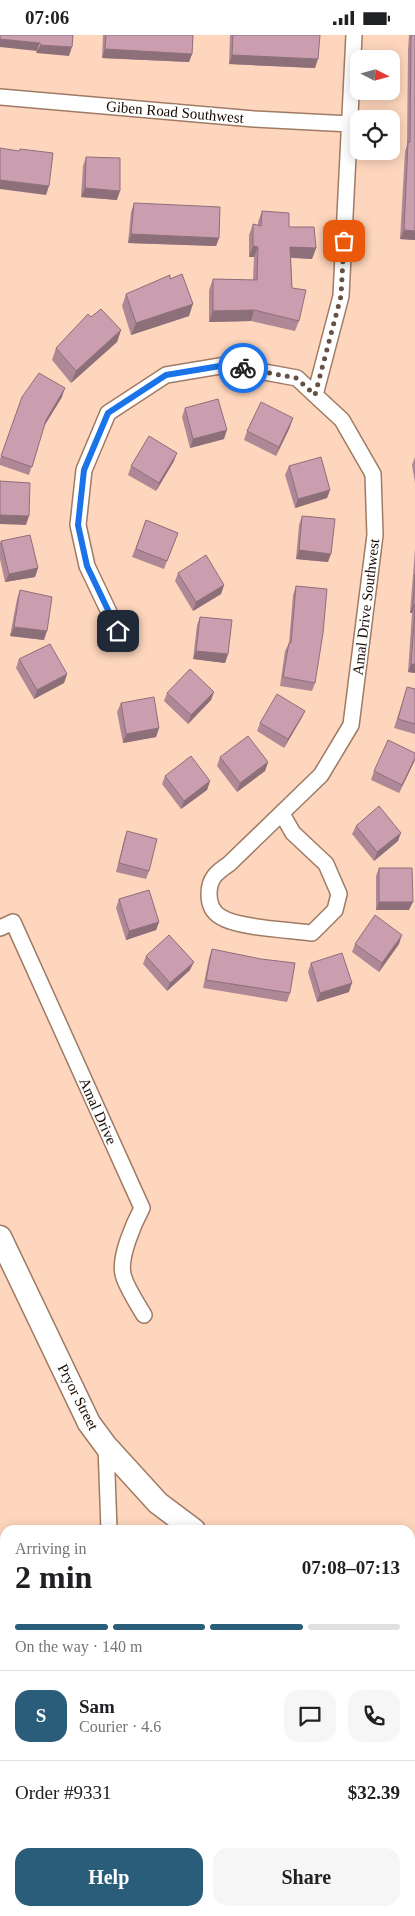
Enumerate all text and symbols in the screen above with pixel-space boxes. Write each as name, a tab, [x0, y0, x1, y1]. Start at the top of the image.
text: 07:06	[25, 7, 69, 28]
north arrow	[350, 50, 400, 100]
map controls	[350, 50, 400, 160]
street label: Giben Road Southwest	[105, 98, 245, 126]
button: locate	[350, 110, 400, 160]
pin	[323, 220, 365, 262]
icon: bag	[330, 227, 358, 255]
courier	[218, 343, 268, 393]
icon: bike	[229, 354, 257, 382]
street label: Amal Drive Southwest	[350, 537, 382, 676]
pin	[97, 610, 139, 652]
icon: home	[104, 617, 132, 645]
street label: Amal Drive	[76, 1075, 120, 1147]
street label: Pryor Street	[55, 1361, 102, 1433]
text: Arriving in	[15, 1540, 87, 1557]
text: 07:08–07:13	[302, 1557, 400, 1578]
text: 2 min	[15, 1559, 92, 1595]
text: On the way · 140 m	[15, 1638, 143, 1655]
button: chat	[284, 1690, 336, 1742]
button: phone	[348, 1690, 400, 1742]
text: Sam	[79, 1696, 115, 1717]
text: S	[36, 1705, 46, 1726]
text: Courier · 4.6	[79, 1718, 161, 1735]
text: Order #9331	[15, 1782, 112, 1803]
text: $32.39	[348, 1782, 400, 1803]
button: Help	[15, 1848, 203, 1906]
button: Share	[213, 1848, 400, 1906]

